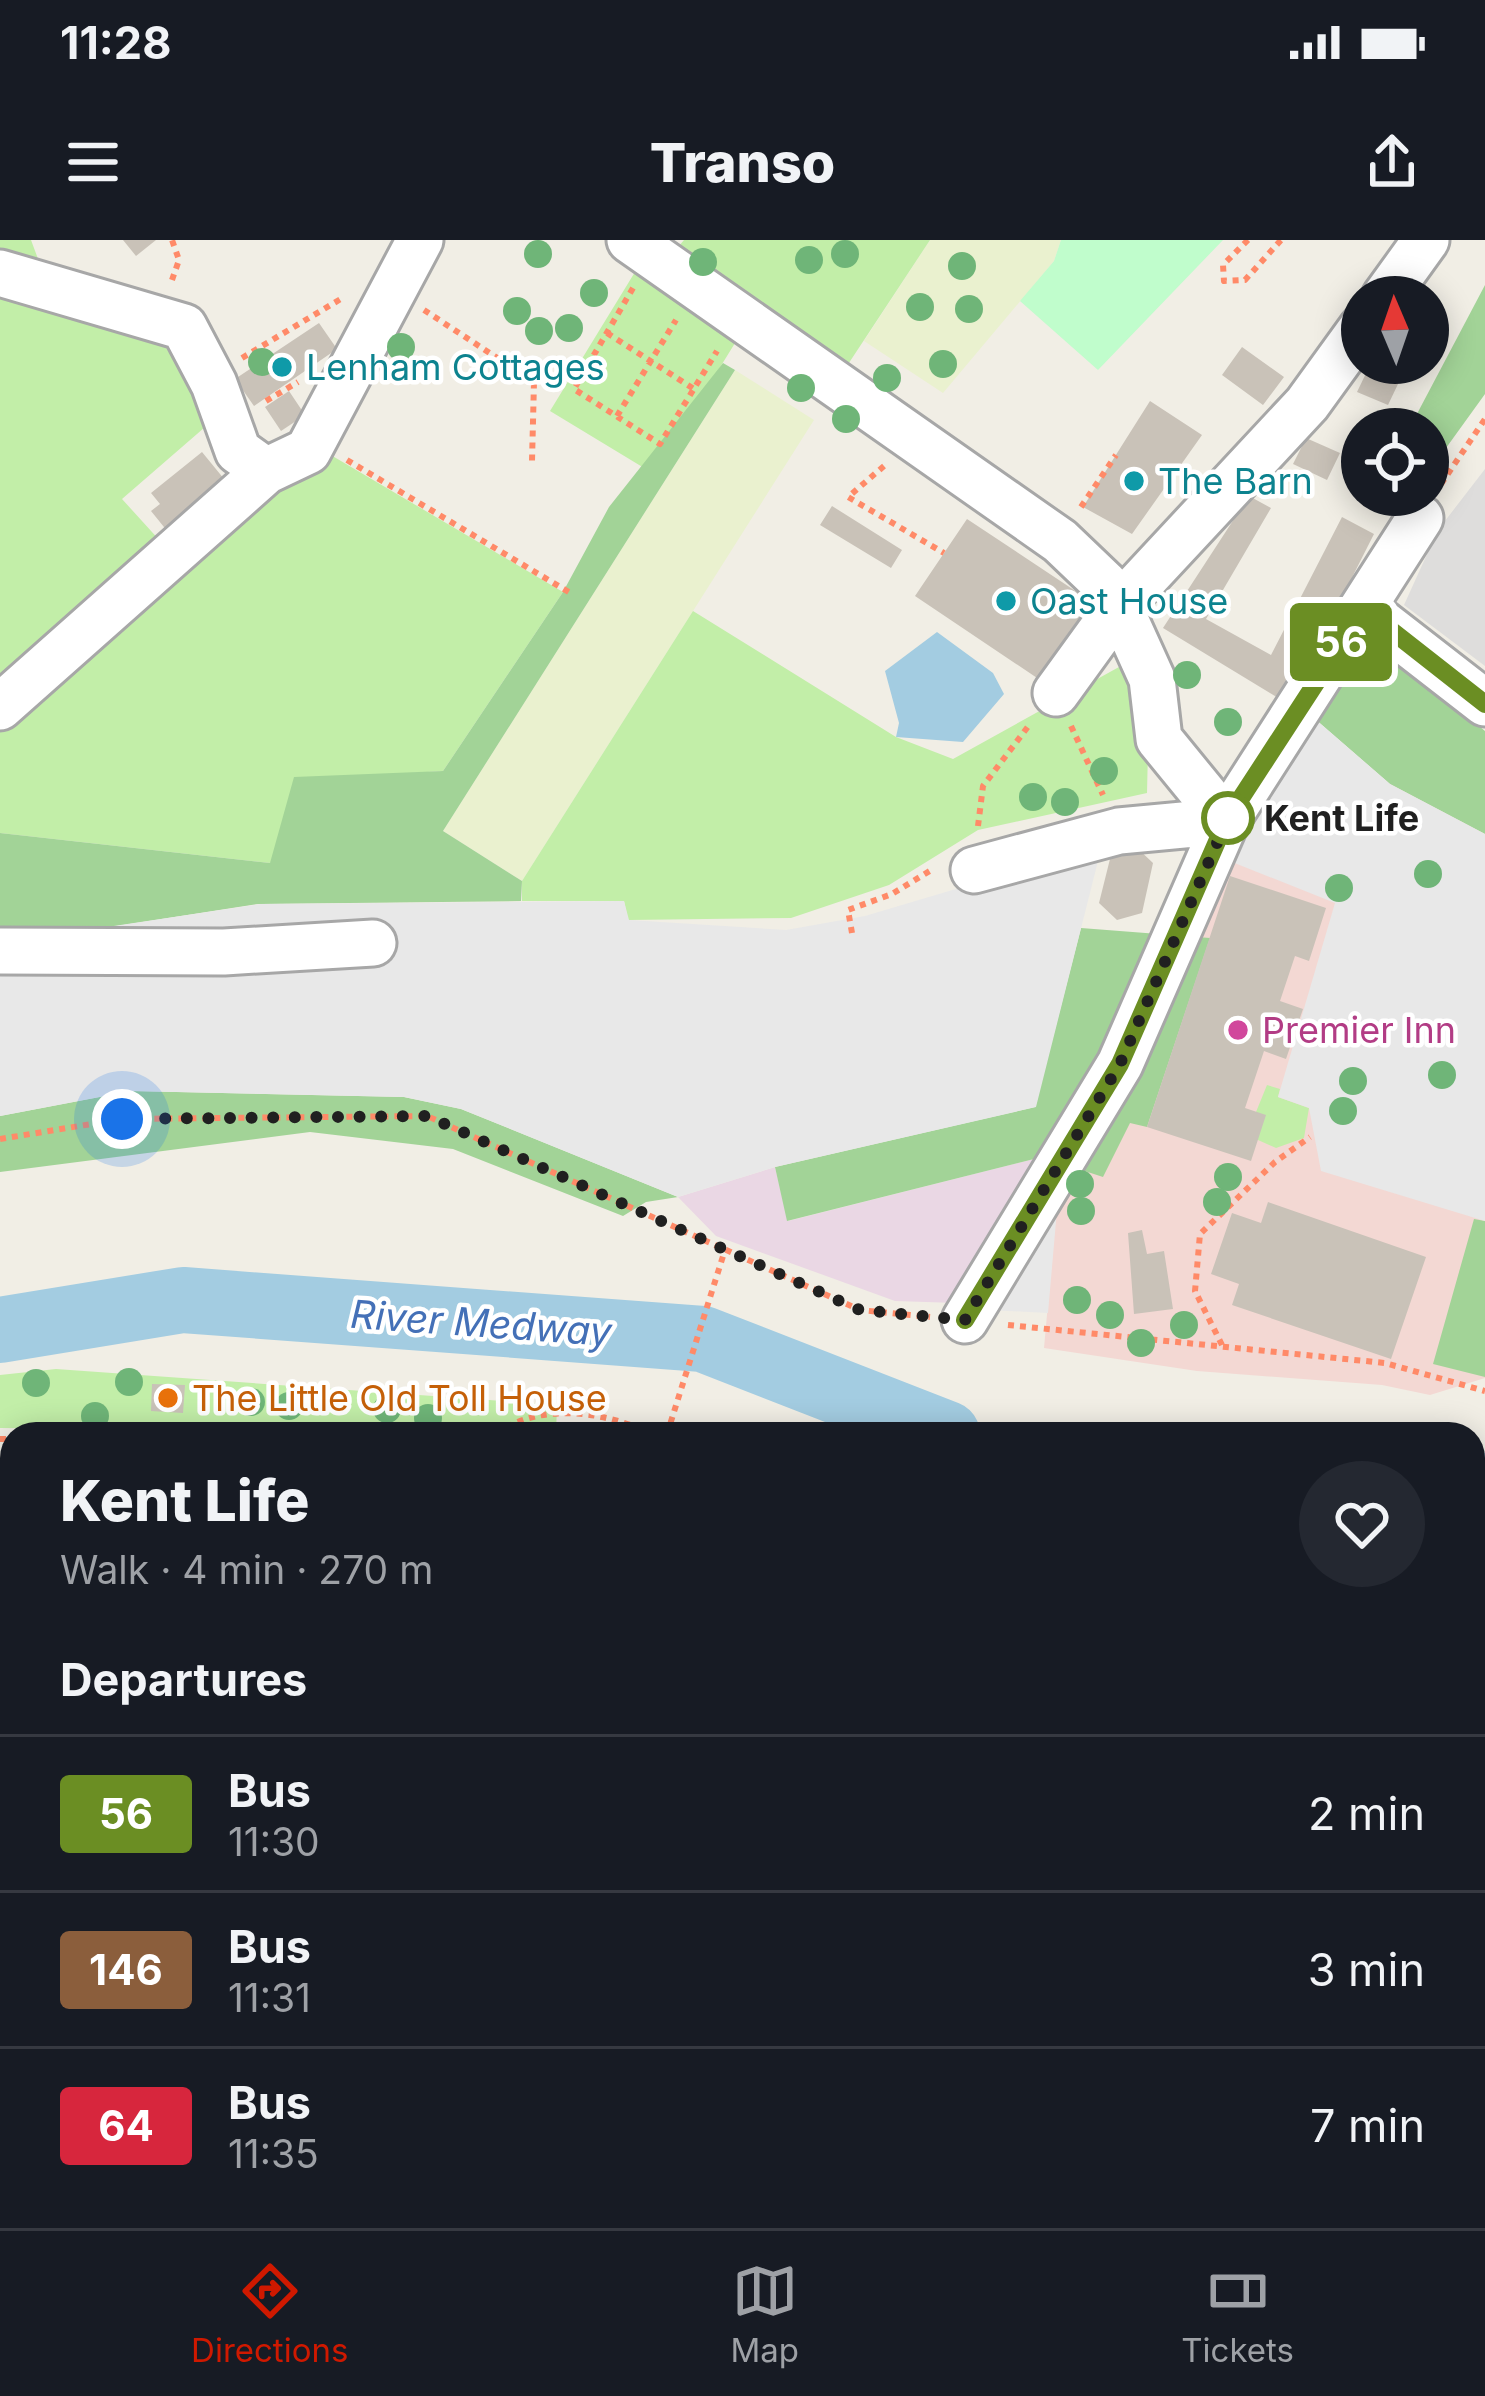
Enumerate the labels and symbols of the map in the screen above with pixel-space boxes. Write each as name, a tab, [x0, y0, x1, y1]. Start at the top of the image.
north arrow	[1341, 276, 1449, 384]
place label: Lenham Cottages	[306, 345, 605, 389]
marker: Lenham Cottages	[269, 354, 295, 380]
place label: The Barn	[1158, 459, 1313, 503]
marker: The Barn	[1121, 468, 1147, 494]
place label: Oast House	[1030, 579, 1228, 623]
marker: Oast House	[993, 588, 1019, 614]
line badge: 56	[1287, 603, 1395, 681]
marker: Kent Life	[1203, 793, 1253, 843]
place label: Kent Life	[1264, 796, 1419, 840]
place label: Premier Inn	[1262, 1008, 1456, 1052]
marker: Premier Inn	[1225, 1017, 1251, 1043]
your location	[92, 1089, 152, 1149]
water label: River Medway	[349, 1290, 614, 1355]
place label: The Little Old Toll House	[192, 1376, 607, 1420]
marker: The Little Old Toll House	[155, 1385, 181, 1411]

